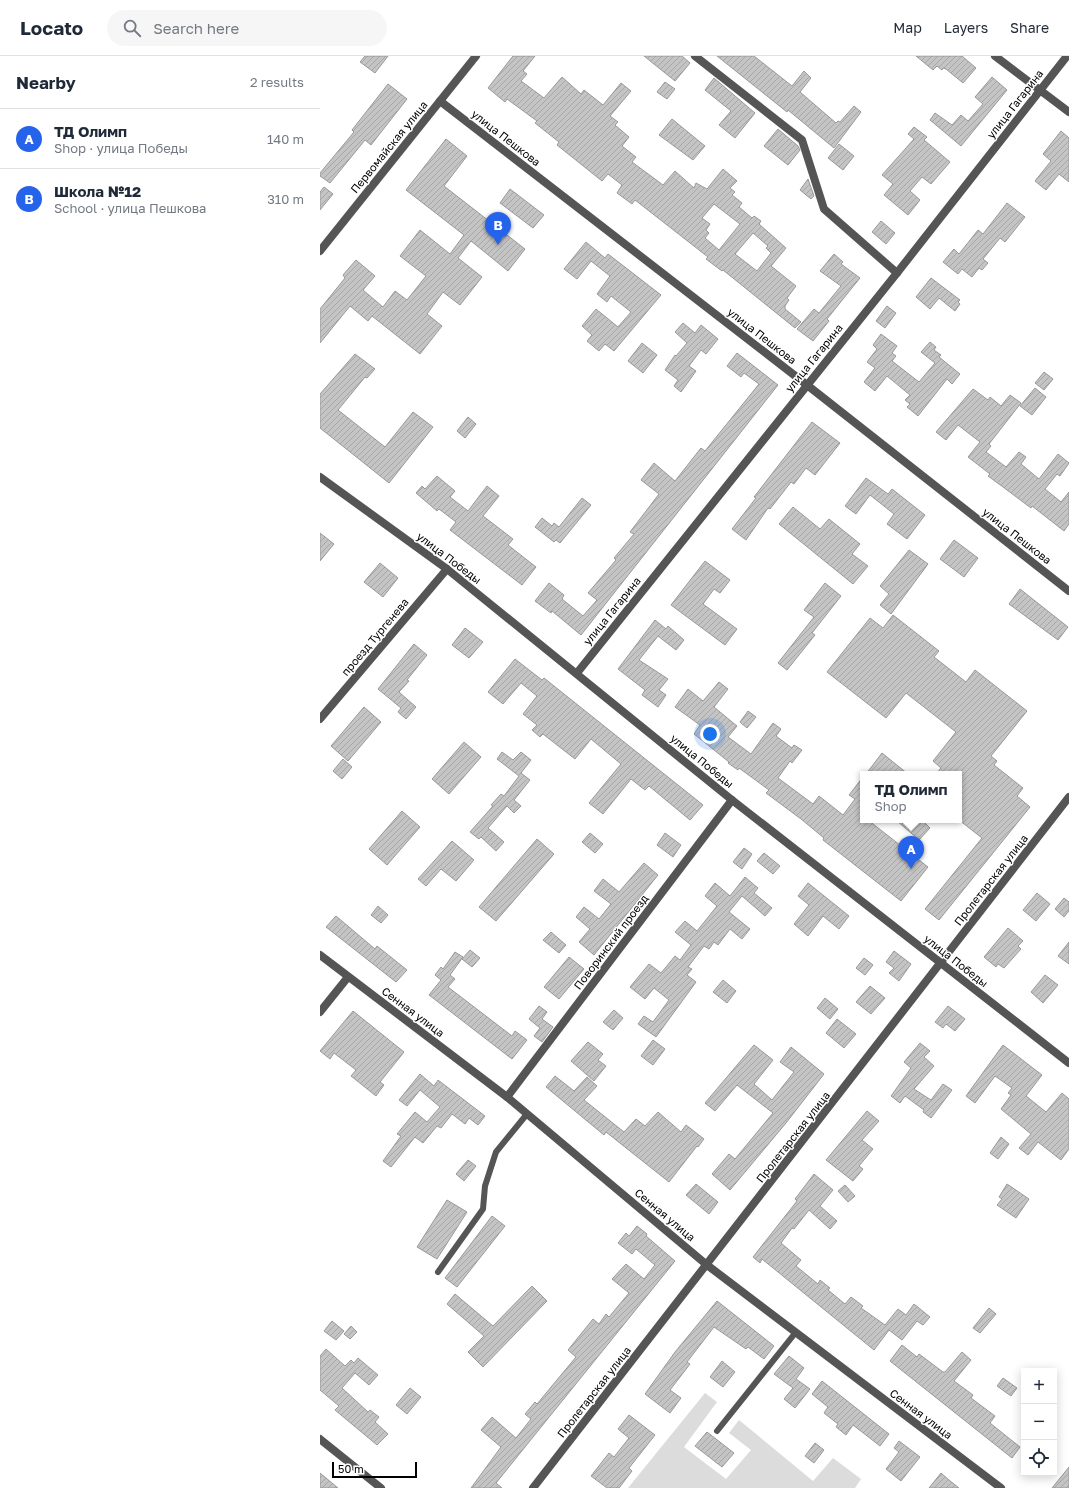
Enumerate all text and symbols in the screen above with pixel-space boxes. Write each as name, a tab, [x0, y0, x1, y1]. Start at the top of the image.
search box	[107, 10, 387, 46]
text: Locato	[20, 16, 83, 39]
icon: search	[121, 17, 143, 39]
text: Search here	[153, 19, 239, 37]
text: Map	[893, 19, 922, 36]
text: Layers	[944, 19, 988, 36]
text: Share	[1010, 19, 1049, 36]
street label: улица Гагарина	[984, 67, 1045, 141]
text: Nearby	[16, 72, 76, 93]
text: 2 results	[250, 74, 304, 90]
street label: Первомайская улица	[347, 98, 430, 195]
street label: улица Пешкова	[469, 107, 543, 168]
text: ТД Олимп	[54, 122, 127, 140]
text: A	[24, 131, 34, 147]
text: 140 m	[267, 131, 304, 147]
text: Shop · улица Победы	[54, 140, 188, 156]
text: Школа №12	[54, 182, 141, 200]
text: B	[24, 191, 34, 207]
text: 310 m	[267, 191, 304, 207]
text: School · улица Пешкова	[54, 200, 206, 216]
pin: B	[485, 212, 511, 245]
street label: улица Пешкова	[725, 305, 799, 366]
street label: улица Гагарина	[782, 321, 845, 394]
street label: улица Пешкова	[980, 505, 1054, 566]
street label: улица Победы	[415, 529, 484, 586]
street label: улица Гагарина	[580, 574, 643, 647]
street label: проезд Тургенева	[338, 595, 411, 678]
your location	[700, 724, 720, 744]
street label: улица Победы	[668, 731, 736, 790]
popup	[860, 771, 962, 823]
text: ТД Олимп	[874, 780, 948, 798]
text: Shop	[874, 798, 907, 814]
street label: Пролетарская улица	[951, 832, 1030, 928]
pin: A	[898, 836, 924, 869]
street label: Поворинский проезд	[571, 892, 651, 992]
street label: улица Победы	[922, 932, 991, 990]
street label: Сенная улица	[380, 984, 447, 1039]
street label: Пролетарская улица	[753, 1089, 832, 1185]
street label: Сенная улица	[633, 1186, 698, 1244]
street label: Пролетарская улица	[554, 1344, 633, 1440]
map controls	[1021, 1368, 1057, 1476]
button: +	[1021, 1368, 1057, 1404]
street label: Сенная улица	[888, 1386, 955, 1441]
button: −	[1021, 1404, 1057, 1440]
button: locate	[1021, 1440, 1057, 1476]
scale bar	[332, 1460, 417, 1479]
text: 50 m	[338, 1462, 364, 1475]

